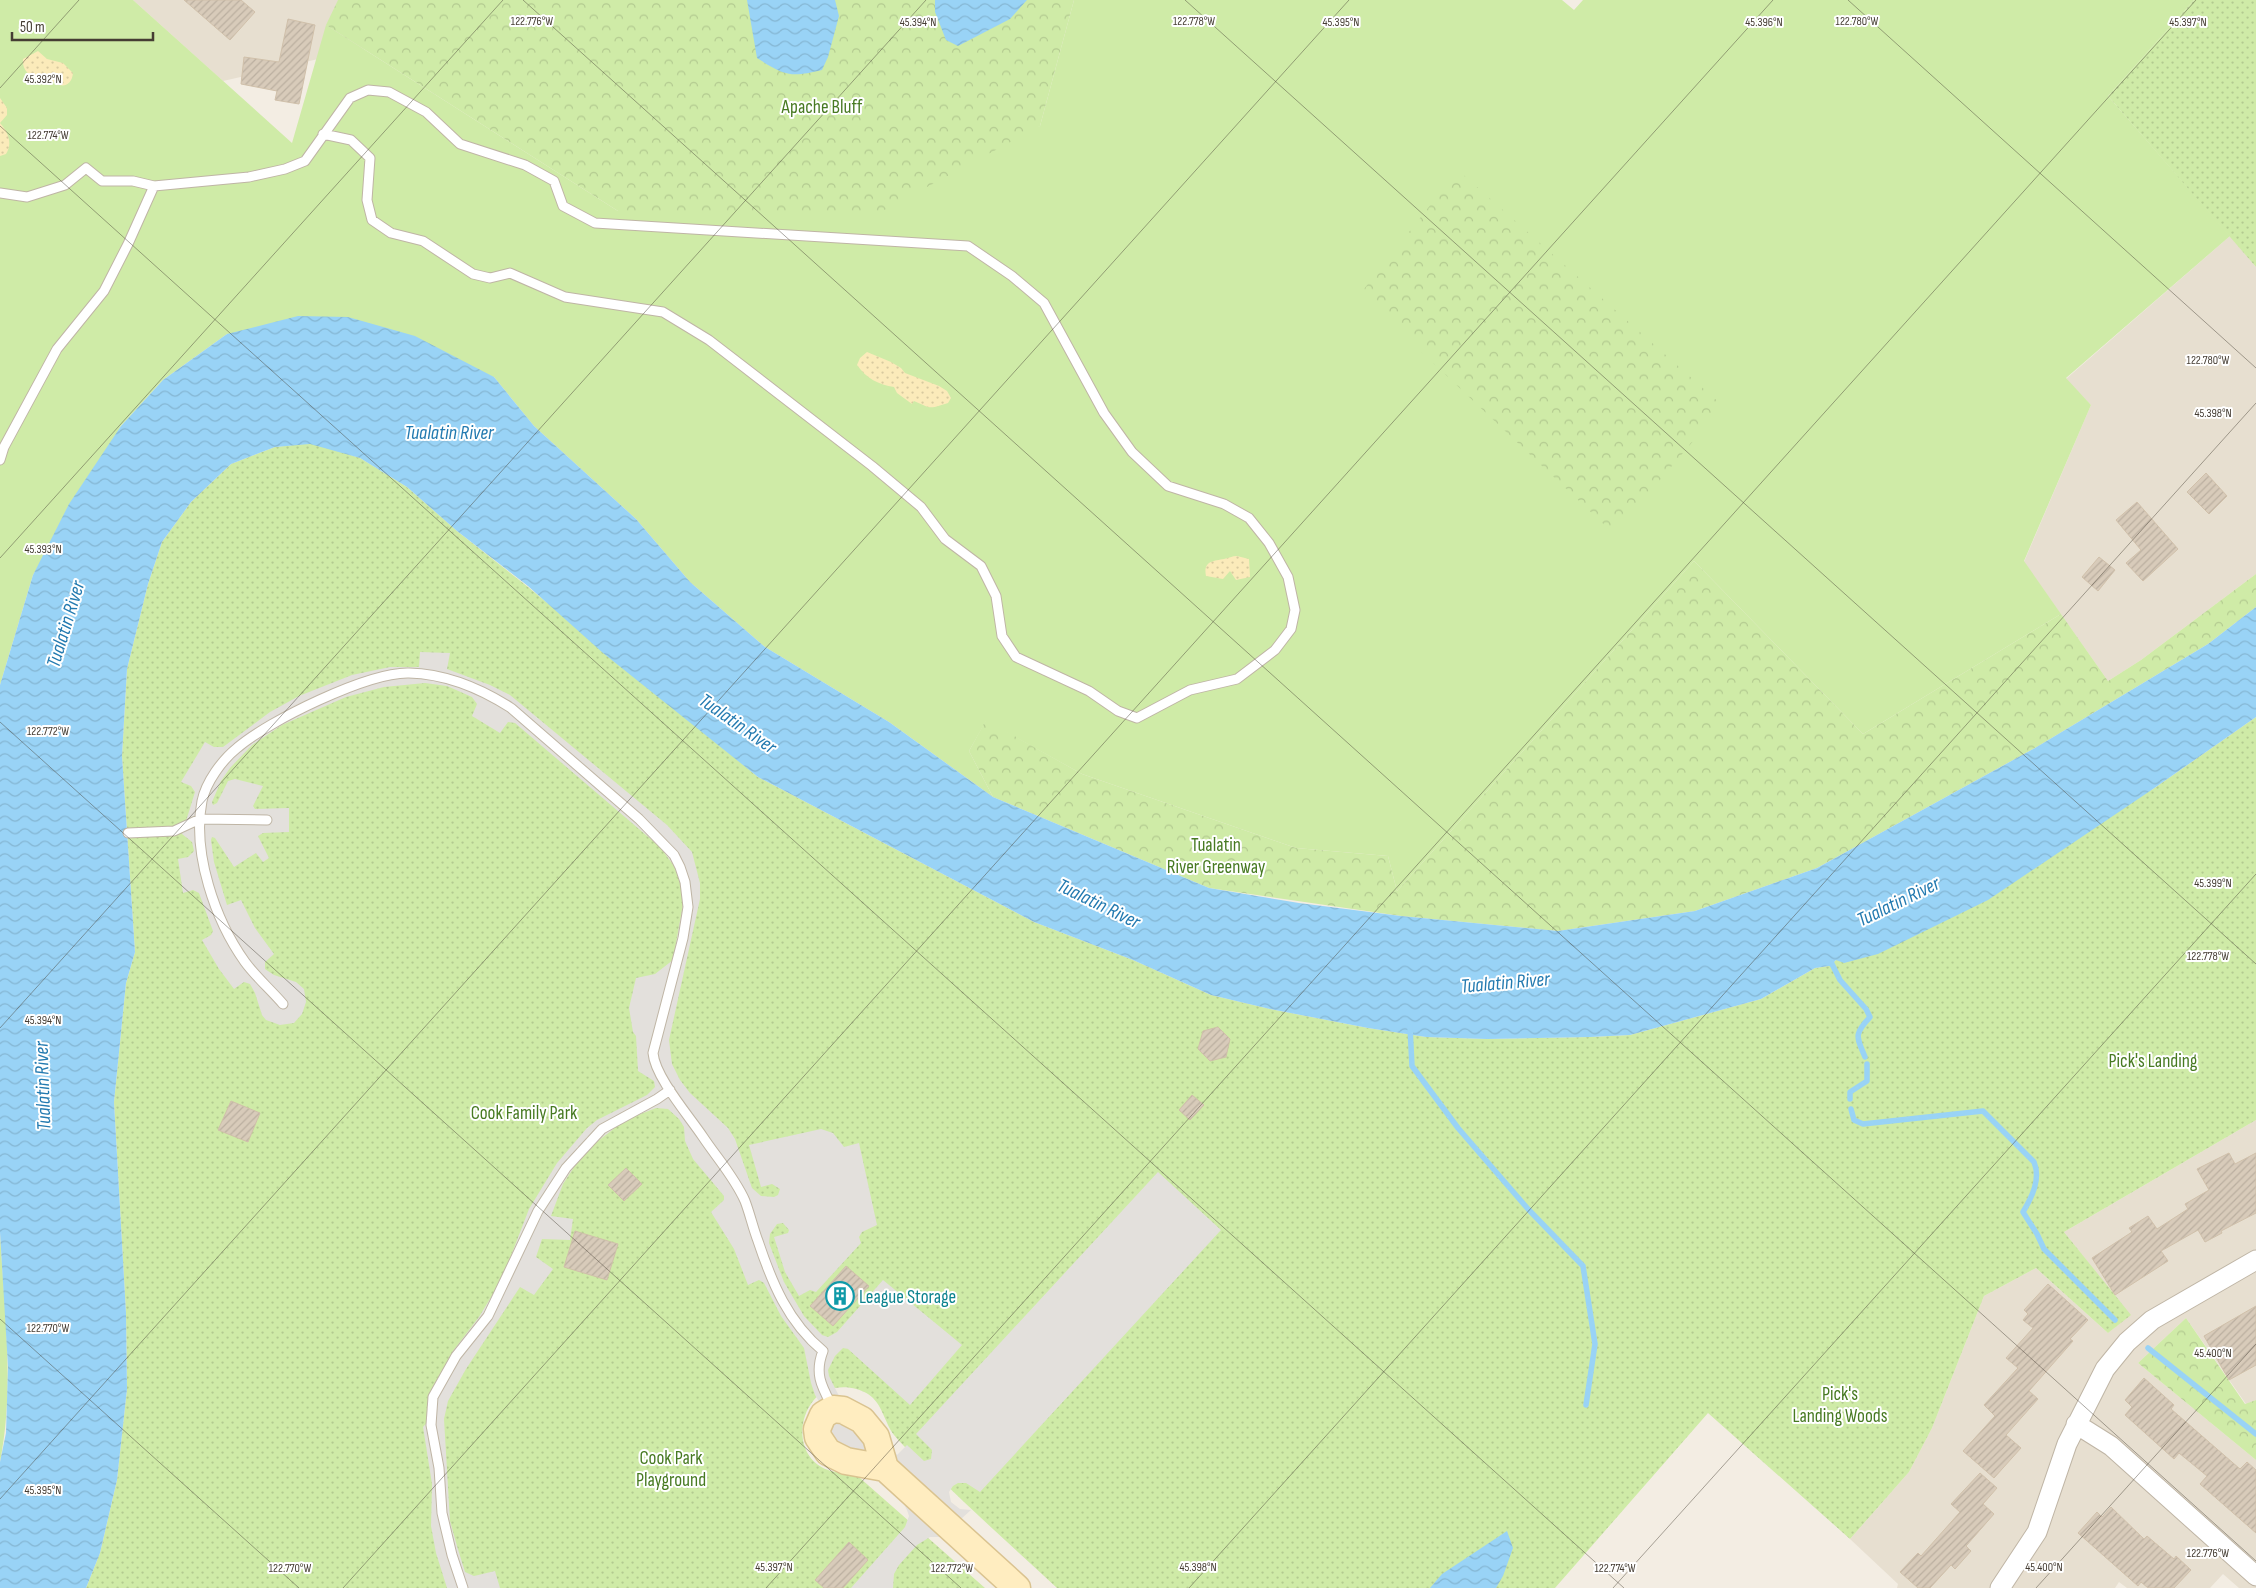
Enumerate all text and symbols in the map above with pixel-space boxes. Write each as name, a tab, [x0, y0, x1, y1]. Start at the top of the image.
scale bar	[12, 10, 154, 42]
text: 122.776°W	[511, 14, 553, 29]
text: 122.778°W	[1173, 14, 1215, 29]
text: 122.780°W	[1836, 14, 1879, 29]
text: 45.394°N	[900, 15, 936, 30]
text: 45.395°N	[1323, 15, 1359, 30]
text: 45.396°N	[1745, 15, 1783, 30]
text: 45.397°N	[2169, 15, 2207, 30]
text: 50 m	[20, 18, 45, 37]
text: 45.392°N	[24, 72, 62, 87]
park label: Apache Bluff	[781, 96, 863, 119]
text: 122.774°W	[27, 128, 69, 143]
text: 122.780°W	[2187, 353, 2230, 368]
text: 45.398°N	[2194, 406, 2232, 421]
water label: Tualatin River	[404, 421, 495, 445]
text: 45.393°N	[24, 542, 62, 557]
water label: Tualatin River	[41, 577, 91, 670]
water label: Tualatin River	[694, 688, 782, 760]
text: 122.772°W	[27, 724, 69, 739]
park label: Tualatin River Greenway	[1167, 834, 1266, 879]
water label: Tualatin River	[1853, 871, 1945, 932]
water label: Tualatin River	[1053, 874, 1145, 935]
text: 45.399°N	[2194, 876, 2232, 891]
text: 122.778°W	[2187, 949, 2229, 964]
water label: Tualatin River	[1460, 967, 1552, 999]
text: 45.394°N	[25, 1013, 61, 1028]
water label: Tualatin River	[29, 1040, 57, 1131]
park label: Pick's Landing	[2109, 1050, 2198, 1073]
park label: Cook Family Park	[471, 1102, 578, 1125]
building icon: League Storage	[825, 1281, 855, 1311]
place label: League Storage	[859, 1286, 956, 1309]
text: 122.770°W	[27, 1321, 69, 1336]
text: 45.400°N	[2194, 1346, 2232, 1361]
park label: Pick's Landing Woods	[1792, 1383, 1888, 1428]
park label: Cook Park Playground	[636, 1447, 706, 1492]
text: 45.395°N	[25, 1483, 61, 1498]
text: 122.776°W	[2187, 1546, 2229, 1561]
text: 45.397°N	[755, 1560, 793, 1575]
text: 45.398°N	[1179, 1560, 1217, 1575]
text: 45.400°N	[2025, 1560, 2063, 1575]
text: 122.770°W	[269, 1561, 311, 1576]
text: 122.772°W	[931, 1561, 973, 1576]
text: 122.774°W	[1594, 1561, 1636, 1576]

